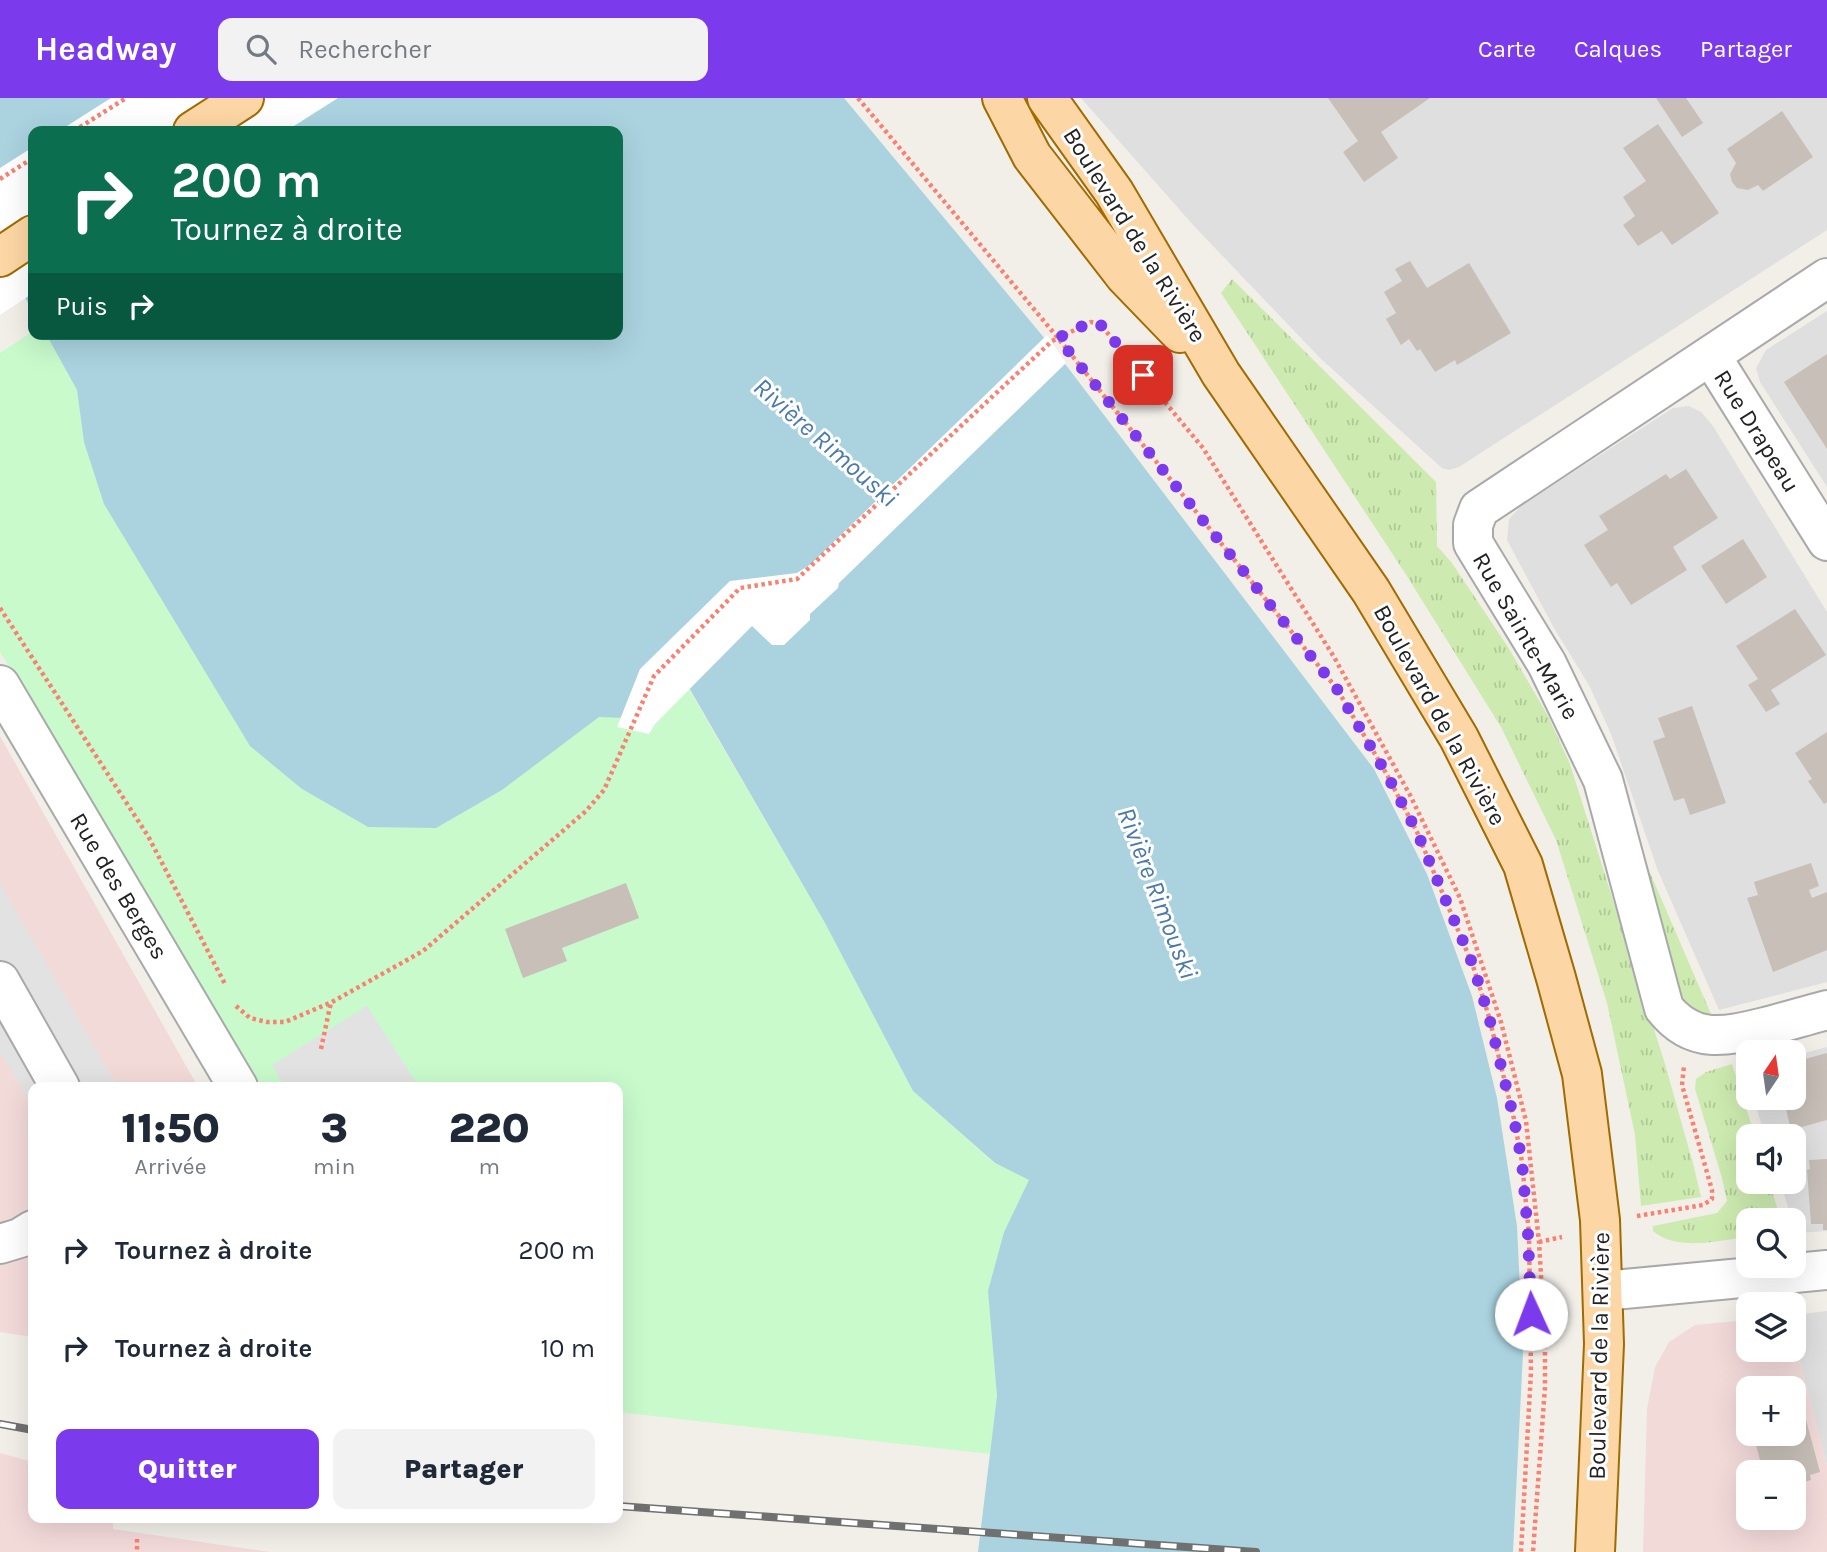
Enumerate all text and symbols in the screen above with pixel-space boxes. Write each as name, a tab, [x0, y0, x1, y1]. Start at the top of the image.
search box	[218, 18, 708, 81]
text: Headway	[35, 30, 176, 68]
icon: search	[242, 30, 280, 68]
text: Rechercher	[298, 34, 431, 65]
text: Carte	[1478, 35, 1536, 63]
text: Calques	[1574, 35, 1662, 63]
text: Partager	[1700, 35, 1792, 63]
street label: Boulevard de la Rivière	[1057, 123, 1213, 347]
text: 200 m	[171, 152, 322, 209]
icon: right	[56, 154, 147, 245]
text: Tournez à droite	[171, 211, 403, 248]
icon: right	[122, 287, 160, 325]
text: Puis	[56, 291, 108, 322]
pin	[1113, 345, 1173, 405]
icon: arrive	[1124, 356, 1162, 394]
street label: Rue Drapeau	[1708, 365, 1806, 497]
water label: Rivière Rimouski	[747, 371, 904, 514]
street label: Rue Sainte-Marie	[1467, 548, 1585, 724]
street label: Boulevard de la Rivière	[1368, 600, 1512, 830]
water label: Rivière Rimouski	[1111, 803, 1204, 983]
street label: Rue des Berges	[64, 808, 174, 964]
north arrow	[1736, 1040, 1806, 1110]
map controls	[1736, 1040, 1806, 1530]
text: 11:50	[121, 1103, 220, 1153]
text: 3	[320, 1103, 348, 1153]
text: 220	[448, 1103, 530, 1153]
button: sound	[1736, 1124, 1806, 1194]
text: Arrivée	[135, 1153, 206, 1180]
text: min	[313, 1153, 355, 1180]
text: m	[478, 1153, 500, 1180]
button: search	[1736, 1208, 1806, 1278]
icon: right	[56, 1231, 94, 1269]
street label: Boulevard de la Rivière	[1583, 1232, 1615, 1480]
text: Tournez à droite	[115, 1235, 312, 1266]
text: 200 m	[519, 1235, 595, 1266]
position arrow	[1494, 1277, 1568, 1351]
button: layers	[1736, 1292, 1806, 1362]
icon: right	[56, 1329, 94, 1367]
text: Tournez à droite	[115, 1333, 312, 1364]
text: 10 m	[540, 1333, 595, 1364]
button: +	[1736, 1376, 1806, 1446]
button: Quitter	[56, 1429, 319, 1509]
button: Partager	[333, 1429, 595, 1509]
button: −	[1736, 1460, 1806, 1530]

